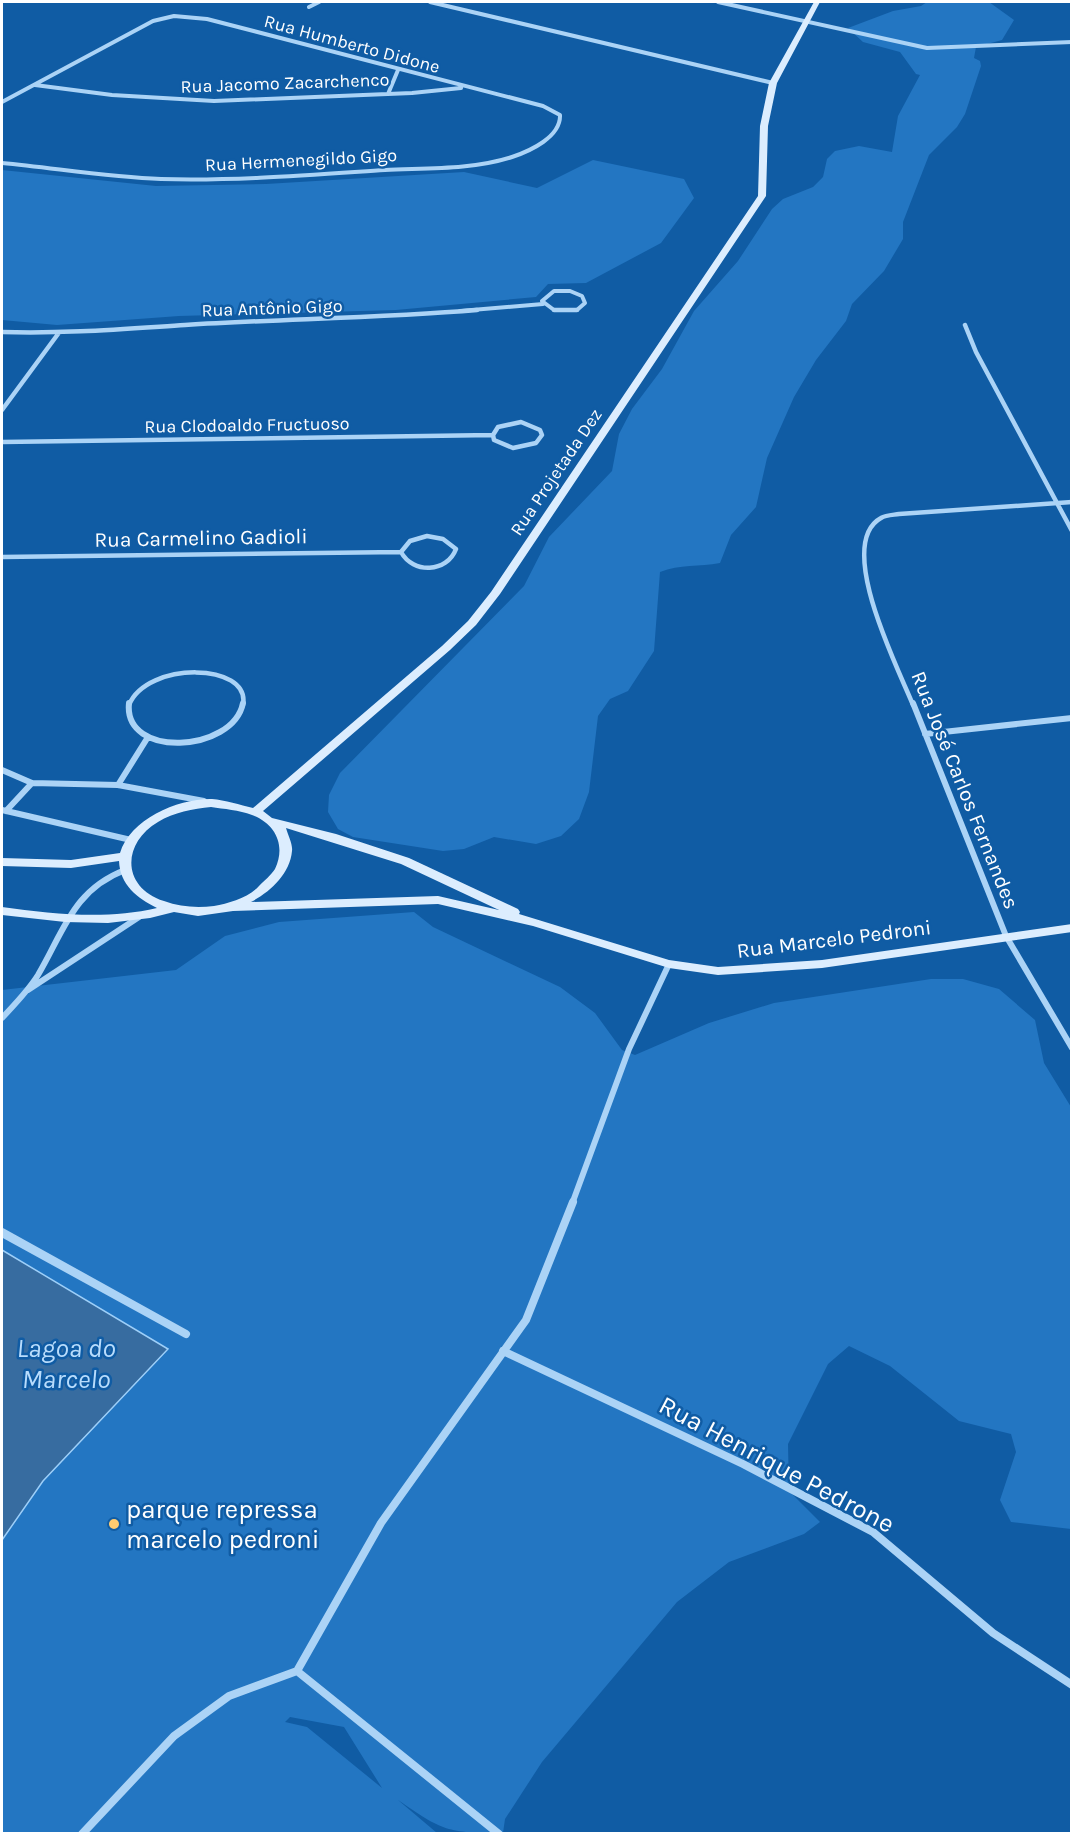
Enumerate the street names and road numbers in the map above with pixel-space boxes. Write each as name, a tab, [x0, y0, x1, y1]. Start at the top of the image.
street label: Rua Humberto Didone	[262, 10, 442, 78]
street label: Rua Jacomo Zacarchenco	[180, 68, 390, 98]
street label: Rua Hermenegildo Gigo	[204, 144, 398, 176]
street label: Rua Antônio Gigo	[201, 295, 343, 321]
street label: Rua Projetada Dez	[505, 404, 607, 540]
street label: Rua Clodoaldo Fructuoso	[144, 412, 350, 438]
street label: Rua Carmelino Gadioli	[94, 524, 308, 552]
street label: Rua José Carlos Fernandes	[906, 668, 1024, 912]
street label: Rua Marcelo Pedroni	[735, 915, 933, 963]
street label: Rua Henrique Pedrone	[654, 1389, 900, 1540]

